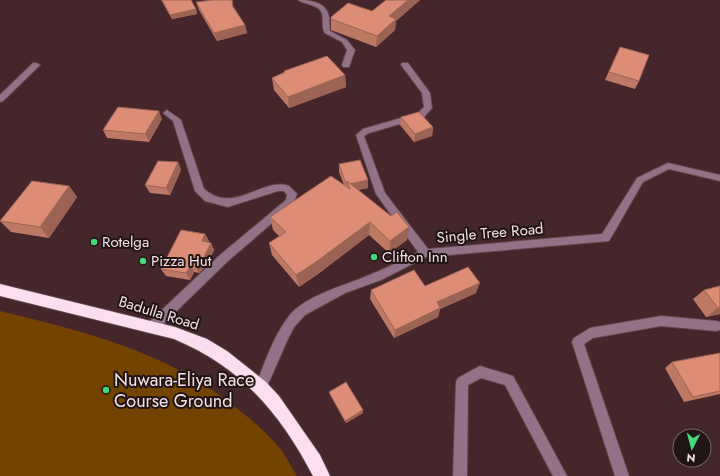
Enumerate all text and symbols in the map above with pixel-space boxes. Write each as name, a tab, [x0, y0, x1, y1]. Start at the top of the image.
street label: Single Tree Road	[436, 217, 544, 249]
place label: Rotelga	[102, 231, 149, 253]
marker: Rotelga	[89, 237, 99, 247]
place label: Clifton Inn	[382, 246, 448, 268]
place label: Pizza Hut	[151, 250, 212, 272]
marker: Clifton Inn	[369, 252, 379, 262]
marker: Pizza Hut	[138, 256, 148, 266]
street label: Badulla Road	[116, 290, 202, 336]
place label: Nuwara-Eliya Race Course Ground	[114, 367, 254, 414]
marker: Nuwara-Eliya Race Course Ground	[101, 385, 111, 395]
north arrow	[672, 428, 712, 468]
text: N	[686, 450, 696, 466]

